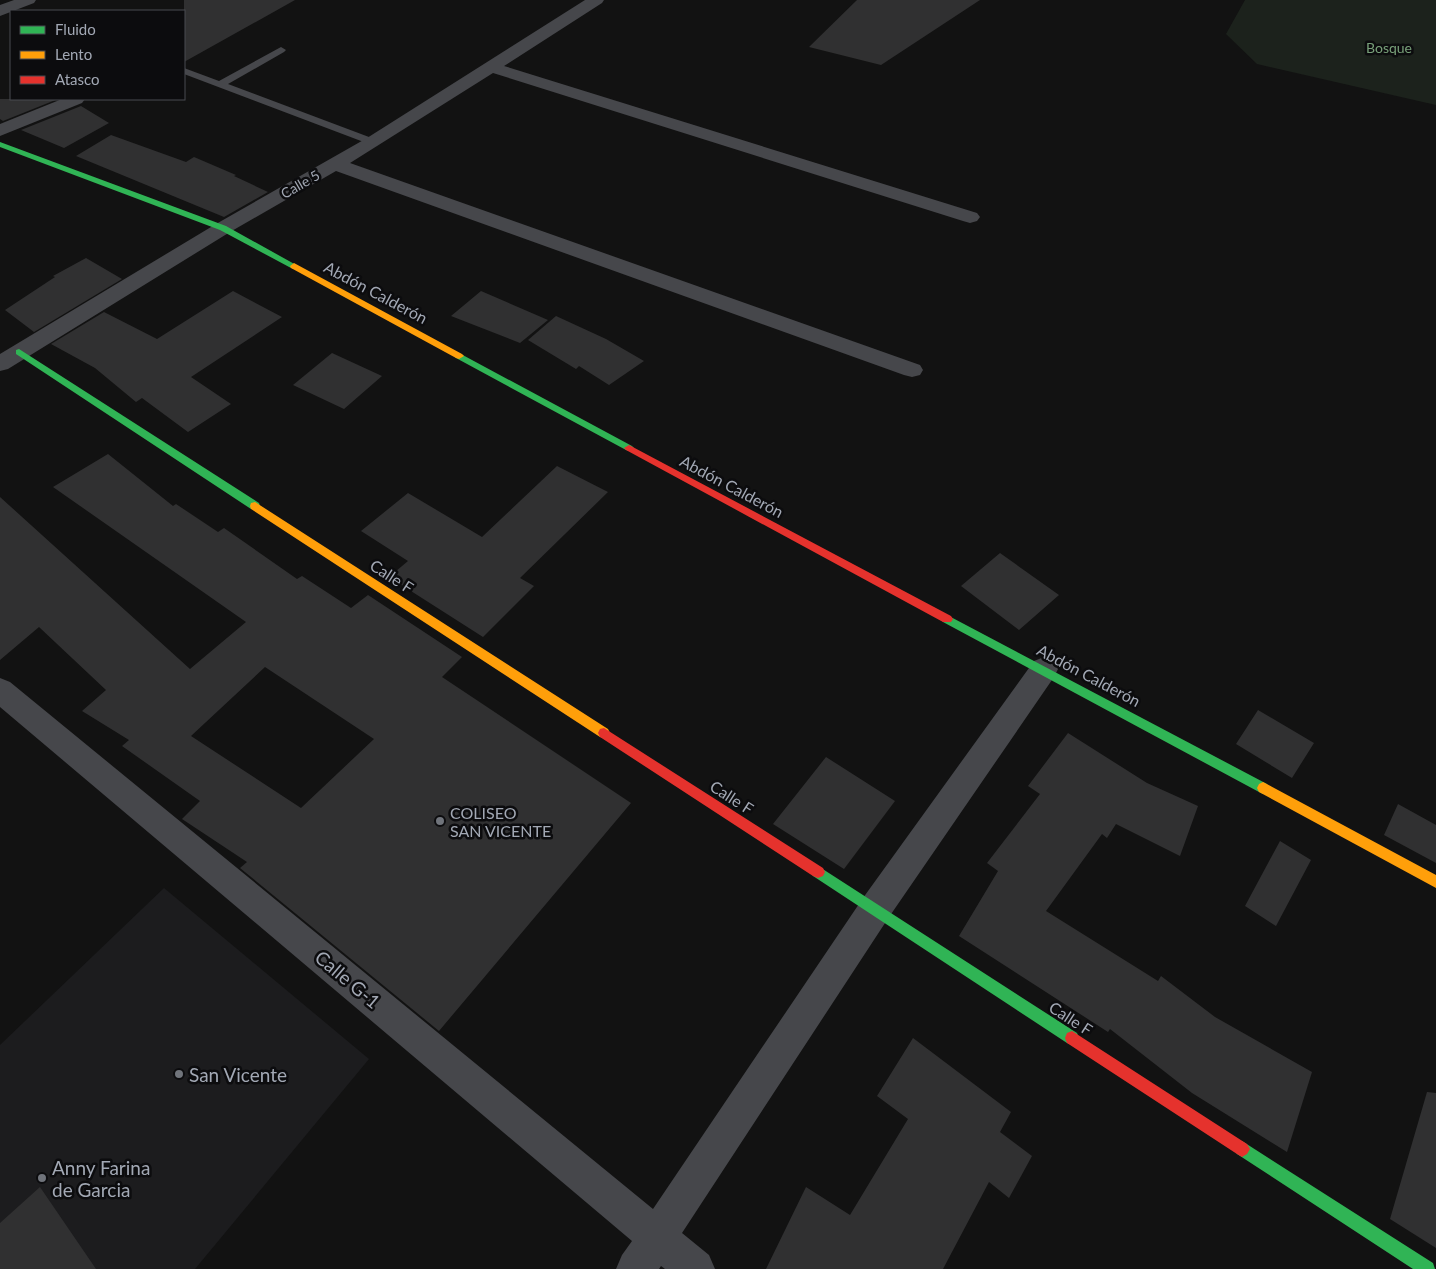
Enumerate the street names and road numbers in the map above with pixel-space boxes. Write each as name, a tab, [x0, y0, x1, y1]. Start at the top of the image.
street label: Calle 5	[278, 166, 322, 202]
street label: Abdón Calderón	[321, 257, 431, 327]
street label: Abdón Calderón	[677, 451, 787, 521]
street label: Calle F	[367, 555, 417, 597]
street label: Abdón Calderón	[1034, 640, 1144, 710]
street label: Calle F	[707, 776, 757, 818]
street label: Calle G-1	[311, 945, 385, 1013]
street label: Calle F	[1046, 997, 1096, 1039]

